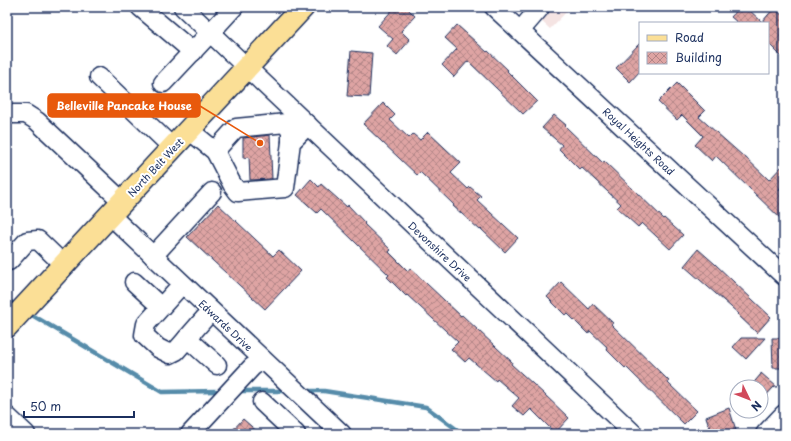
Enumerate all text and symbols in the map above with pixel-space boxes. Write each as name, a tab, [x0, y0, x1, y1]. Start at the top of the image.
legend	[639, 22, 769, 74]
text: Road	[675, 28, 704, 46]
text: Building	[675, 48, 722, 66]
callout: Belleville Pancake House	[48, 94, 200, 117]
text: Belleville Pancake House	[56, 97, 192, 114]
street label: Royal Heights Road	[599, 104, 678, 179]
street label: North Belt West	[124, 134, 186, 200]
street label: Devonshire Drive	[405, 217, 475, 285]
street label: Edwards Drive	[196, 296, 256, 354]
north arrow	[729, 379, 769, 419]
scale bar	[24, 393, 134, 419]
text: 50 m	[30, 397, 61, 415]
text: N	[747, 397, 766, 415]

